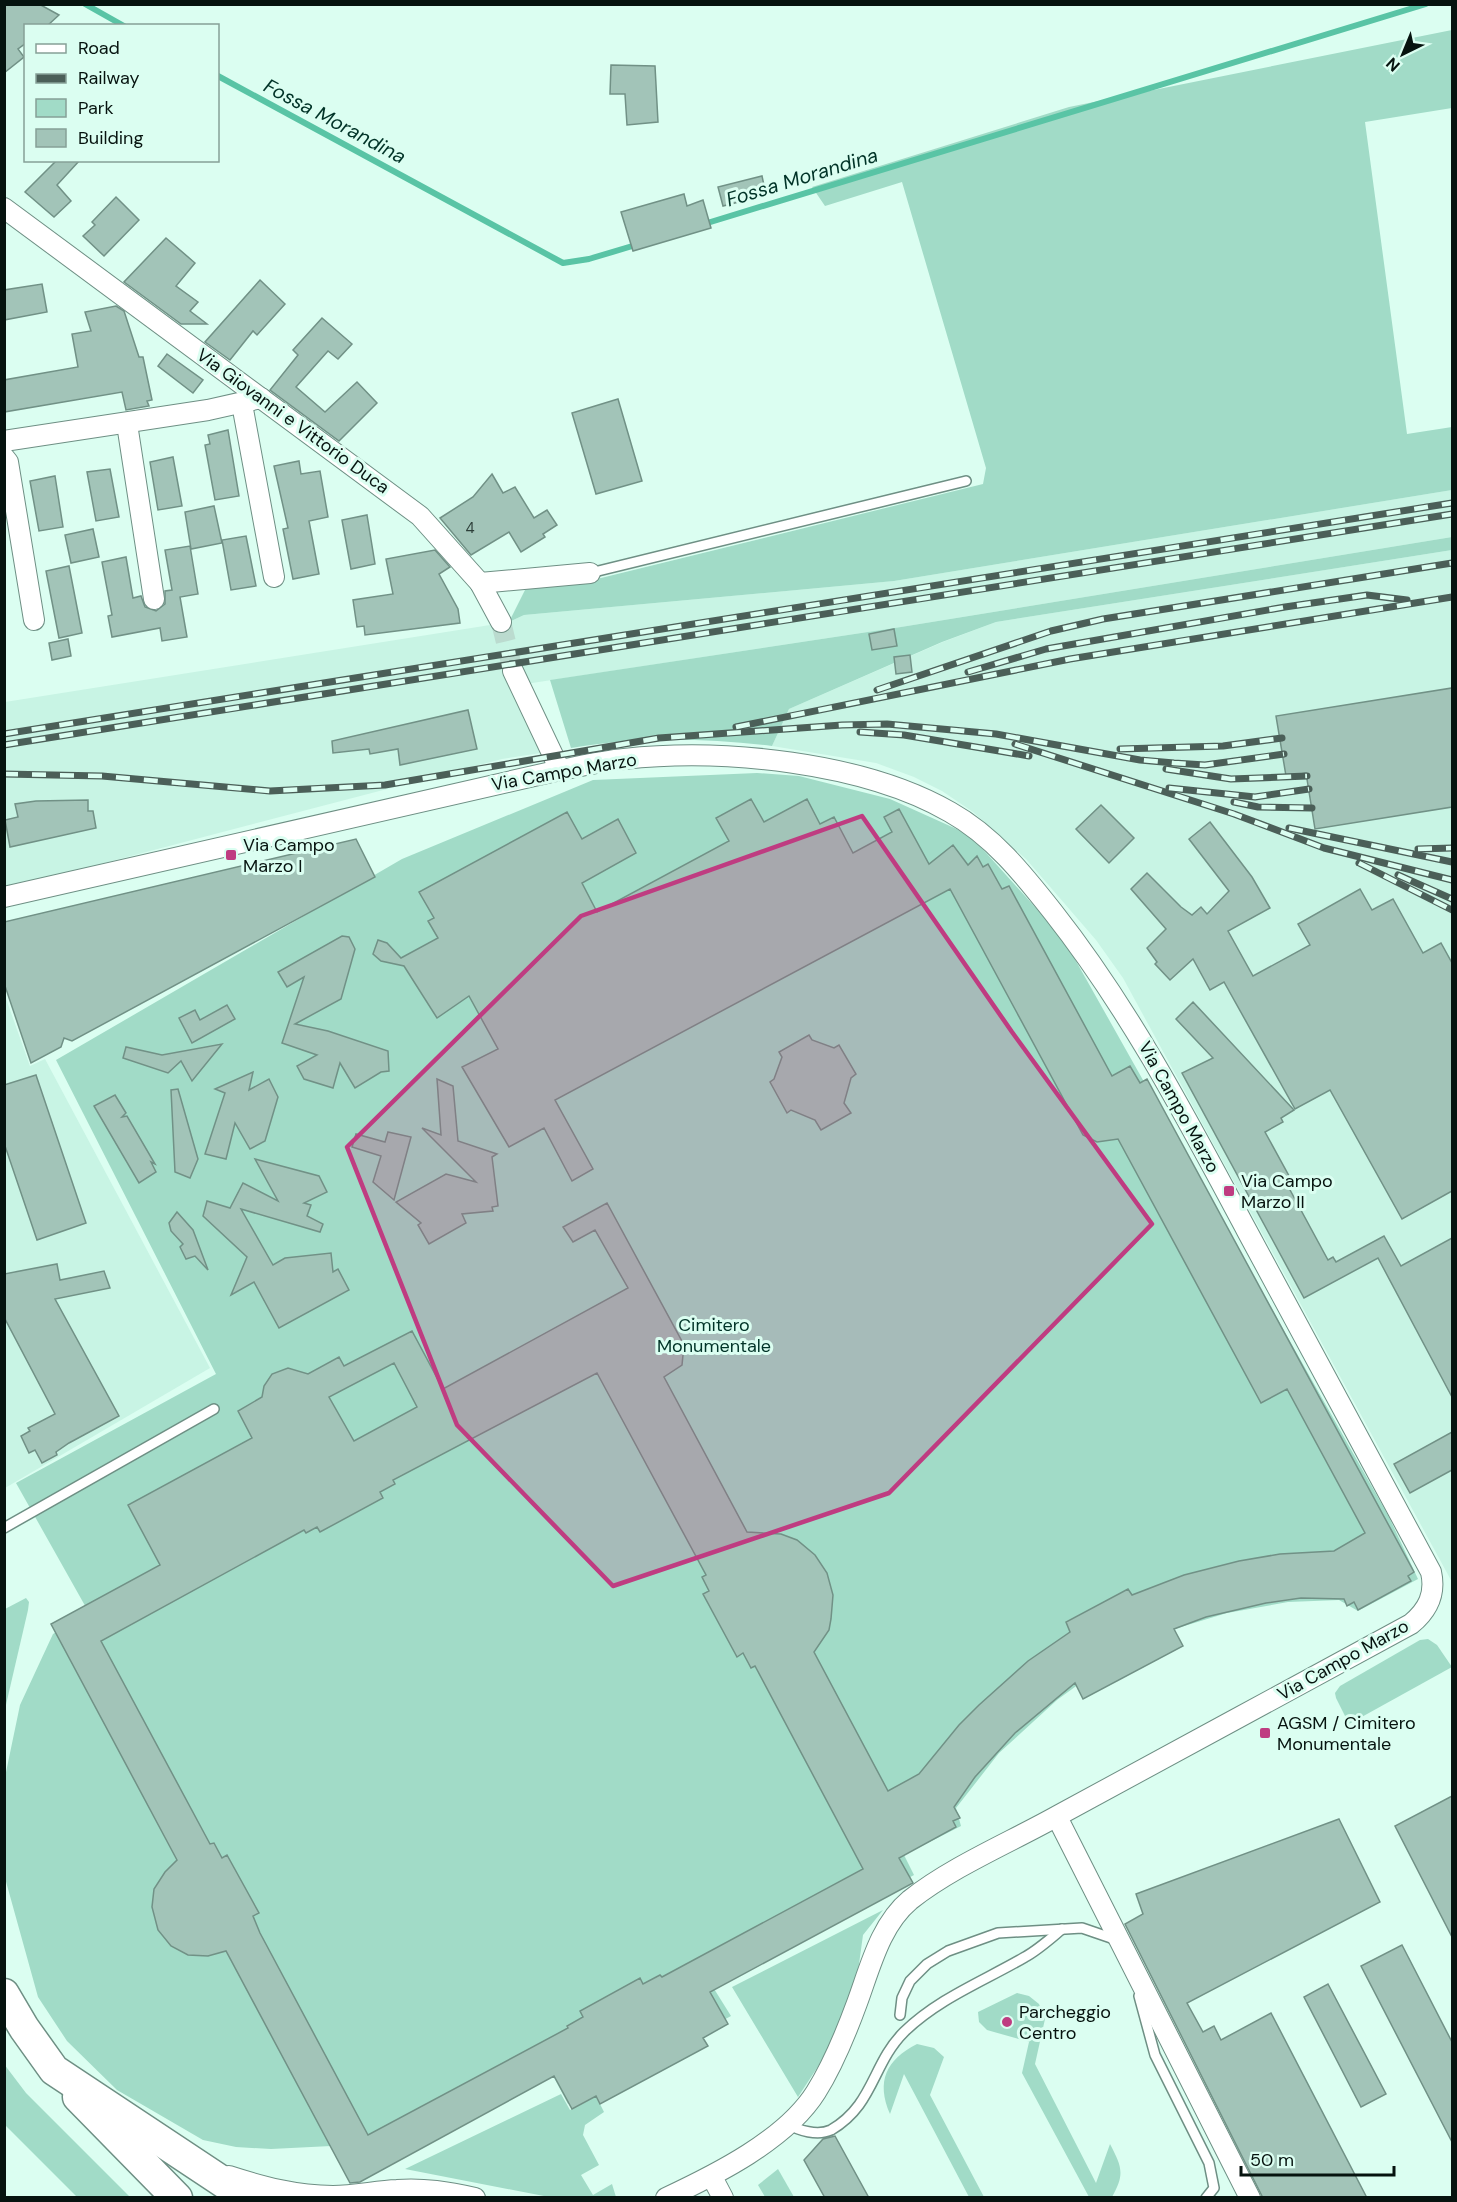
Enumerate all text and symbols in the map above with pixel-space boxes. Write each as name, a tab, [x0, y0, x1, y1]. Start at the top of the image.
legend	[24, 24, 219, 162]
north arrow	[1373, 24, 1433, 84]
text: Road	[78, 36, 120, 60]
text: N	[1382, 53, 1405, 76]
text: Railway	[78, 66, 140, 90]
water label: Fossa Morandina	[259, 73, 411, 169]
text: Park	[78, 96, 114, 120]
text: Building	[78, 126, 143, 150]
water label: Fossa Morandina	[723, 142, 881, 212]
street label: Via Giovanni e Vittorio Duca	[192, 343, 394, 499]
house number: 4	[465, 518, 475, 538]
street label: Via Campo Marzo	[490, 747, 638, 797]
place label: Via Campo Marzo I	[243, 833, 335, 878]
marker: Via Campo Marzo I	[224, 848, 238, 862]
street label: Via Campo Marzo	[1133, 1037, 1225, 1177]
place label: Via Campo Marzo II	[1241, 1169, 1333, 1214]
marker: Via Campo Marzo II	[1222, 1184, 1236, 1198]
park label: Cimitero Monumentale	[657, 1313, 771, 1358]
street label: Via Campo Marzo	[1273, 1614, 1413, 1706]
place label: AGSM / Cimitero Monumentale	[1277, 1711, 1416, 1756]
marker: AGSM / Cimitero Monumentale	[1258, 1726, 1272, 1740]
place label: Parcheggio Centro	[1019, 2000, 1111, 2045]
marker: Parcheggio Centro	[1000, 2015, 1014, 2029]
scale bar	[1241, 2139, 1394, 2177]
text: 50 m	[1250, 2148, 1294, 2172]

